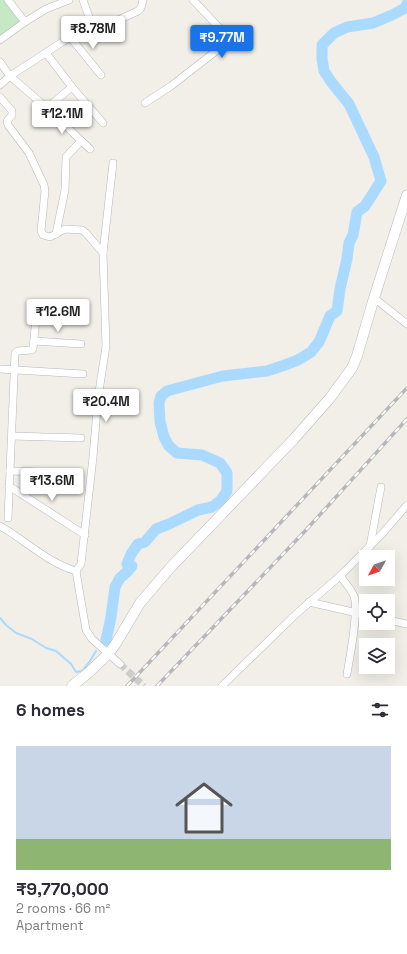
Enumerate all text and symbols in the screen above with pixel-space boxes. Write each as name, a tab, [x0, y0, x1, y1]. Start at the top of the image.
pin: ₹8.78M	[60, 16, 126, 50]
text: ₹8.78M	[70, 20, 116, 37]
pin: ₹9.77M	[189, 25, 255, 59]
text: ₹9.77M	[199, 29, 245, 46]
pin: ₹12.1M	[29, 101, 95, 135]
text: ₹12.1M	[41, 105, 83, 122]
pin: ₹12.6M	[25, 299, 91, 333]
text: ₹12.6M	[36, 303, 80, 320]
pin: ₹20.4M	[73, 389, 139, 423]
text: ₹20.4M	[82, 393, 130, 410]
pin: ₹13.6M	[19, 468, 85, 502]
text: ₹13.6M	[29, 472, 75, 489]
north arrow	[359, 550, 395, 586]
map controls	[359, 550, 395, 674]
button: locate	[359, 594, 395, 630]
button: layers	[359, 638, 395, 674]
text: 6 homes	[16, 699, 85, 721]
icon: filters	[369, 699, 391, 721]
icon: home	[168, 772, 240, 844]
text: ₹9,770,000	[16, 878, 109, 900]
text: 2 rooms · 66 m²	[16, 900, 110, 917]
text: Apartment	[16, 917, 84, 934]

